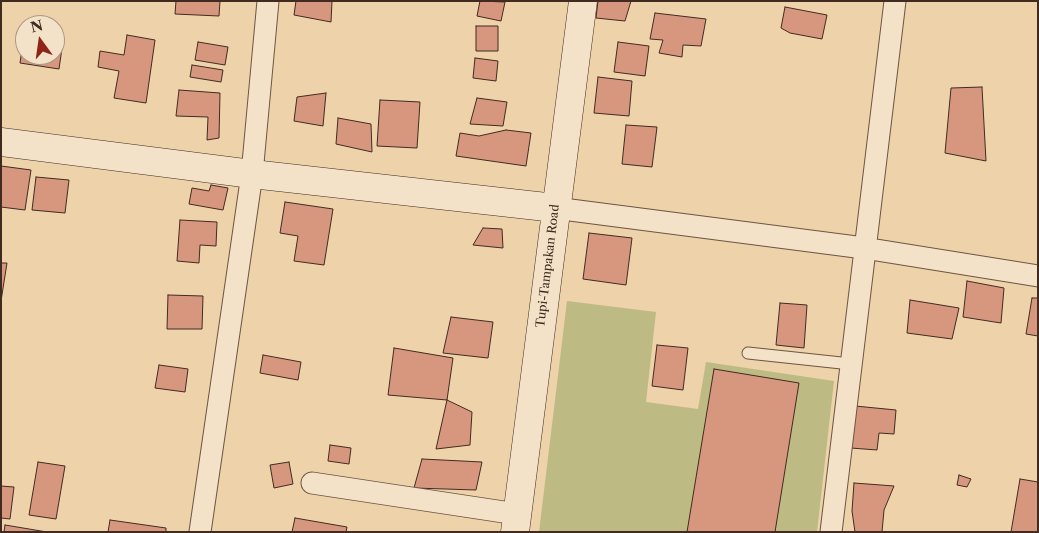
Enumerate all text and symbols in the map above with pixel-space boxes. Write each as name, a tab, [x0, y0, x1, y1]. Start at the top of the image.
north arrow	[15, 15, 65, 65]
text: N	[29, 16, 45, 37]
street label: Tupi-Tampakan Road	[533, 204, 563, 328]

